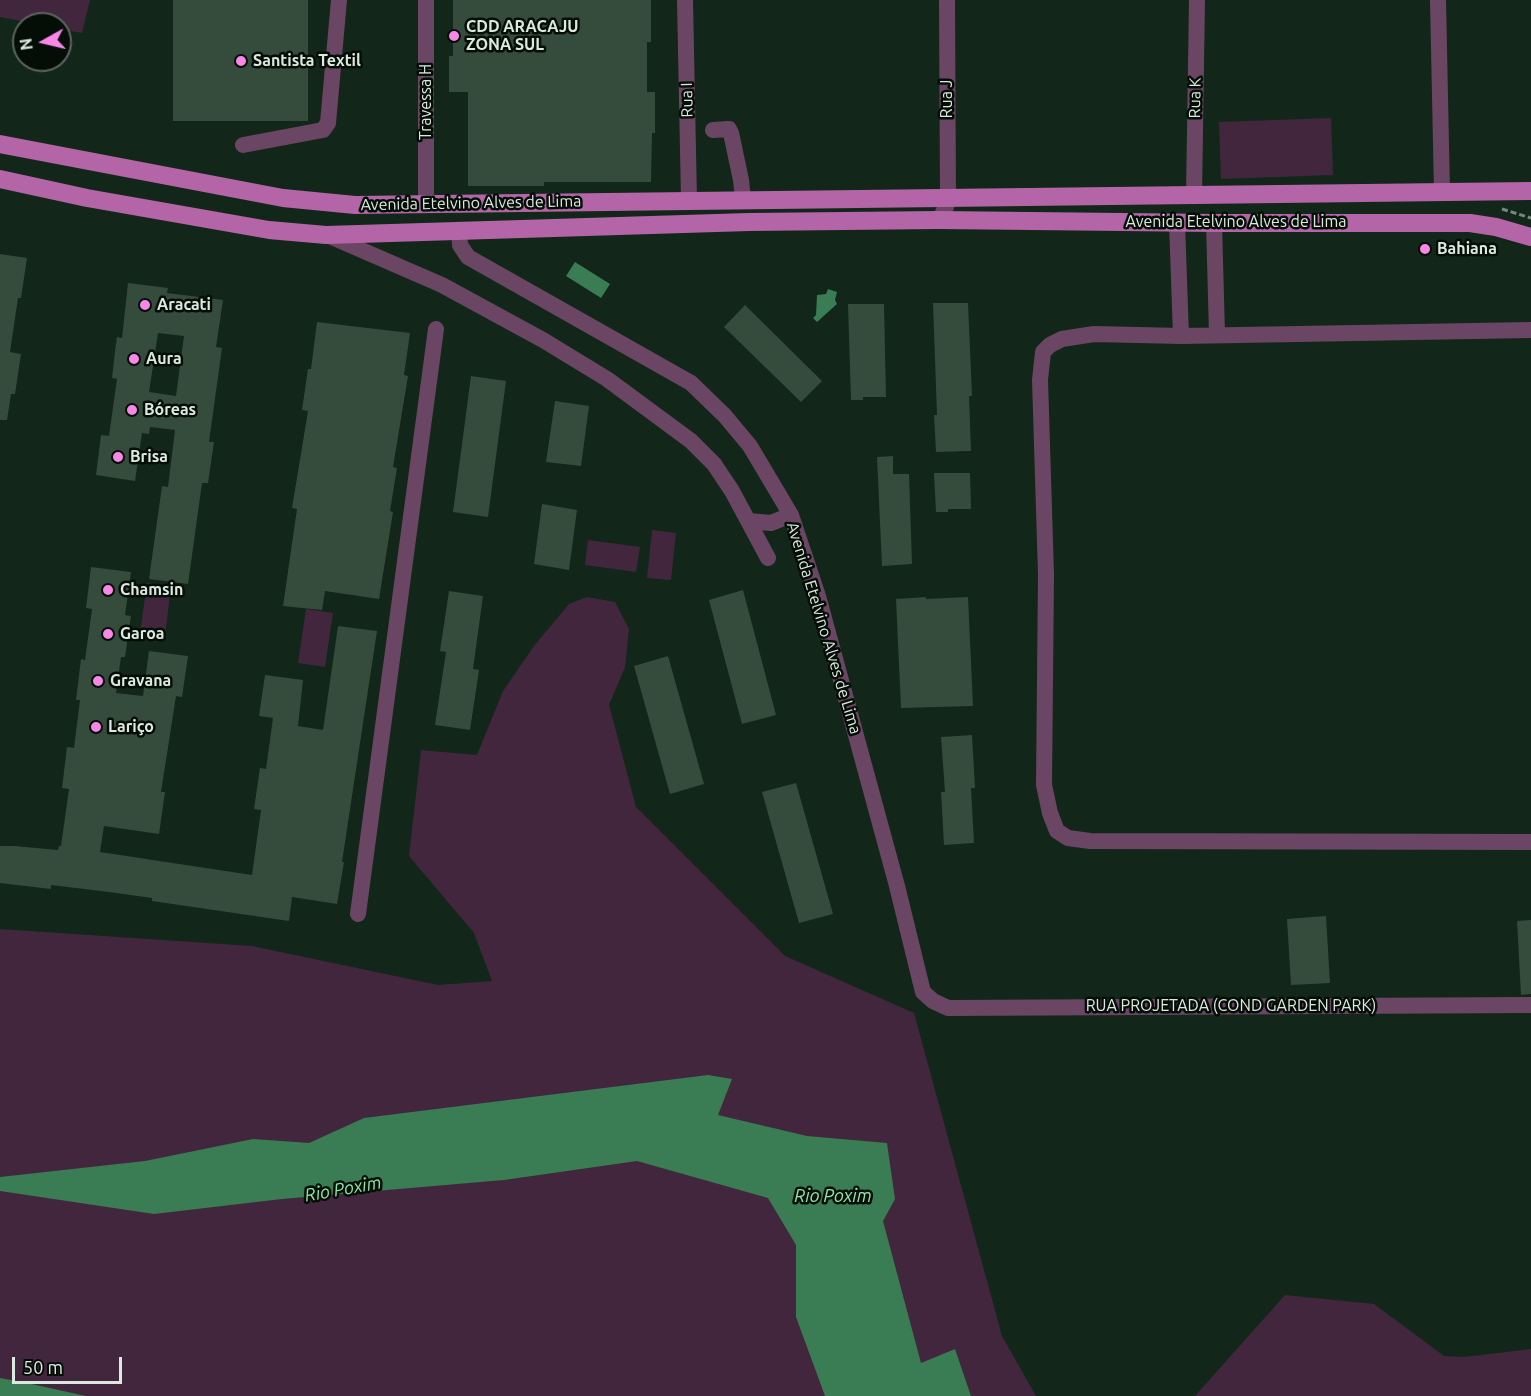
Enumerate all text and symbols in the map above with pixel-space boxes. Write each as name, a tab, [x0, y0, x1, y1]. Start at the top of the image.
north arrow	[12, 12, 72, 72]
place label: CDD ARACAJU ZONA SUL	[466, 17, 578, 55]
marker: CDD ARACAJU ZONA SUL	[447, 29, 461, 43]
text: N	[16, 37, 36, 51]
place label: Santista Textil	[253, 51, 361, 71]
marker: Santista Textil	[234, 54, 248, 68]
street label: Travessa H	[416, 64, 436, 140]
street label: Rua K	[1185, 77, 1205, 119]
street label: Rua J	[937, 80, 957, 118]
street label: Rua I	[677, 82, 697, 118]
street label: Avenida Etelvino Alves de Lima	[360, 191, 582, 215]
street label: Avenida Etelvino Alves de Lima	[1126, 212, 1346, 232]
place label: Bahiana	[1437, 239, 1497, 259]
marker: Bahiana	[1418, 242, 1432, 256]
place label: Aracati	[157, 295, 211, 315]
marker: Aracati	[138, 298, 152, 312]
place label: Aura	[146, 349, 182, 369]
marker: Aura	[127, 352, 141, 366]
place label: Bóreas	[144, 400, 196, 420]
marker: Bóreas	[125, 403, 139, 417]
place label: Brisa	[130, 447, 168, 467]
marker: Brisa	[111, 450, 125, 464]
street label: Avenida Etelvino Alves de Lima	[783, 520, 865, 736]
place label: Chamsin	[120, 580, 183, 600]
marker: Chamsin	[101, 583, 115, 597]
place label: Garoa	[120, 624, 165, 644]
marker: Garoa	[101, 627, 115, 641]
place label: Gravana	[110, 671, 171, 691]
marker: Gravana	[91, 674, 105, 688]
place label: Lariço	[108, 717, 154, 737]
marker: Lariço	[89, 720, 103, 734]
street label: RUA PROJETADA (COND GARDEN PARK)	[1086, 996, 1376, 1016]
water label: Rio Poxim	[303, 1172, 383, 1206]
water label: Rio Poxim	[794, 1185, 872, 1207]
scale bar	[15, 1345, 124, 1383]
text: 50 m	[23, 1357, 63, 1377]

